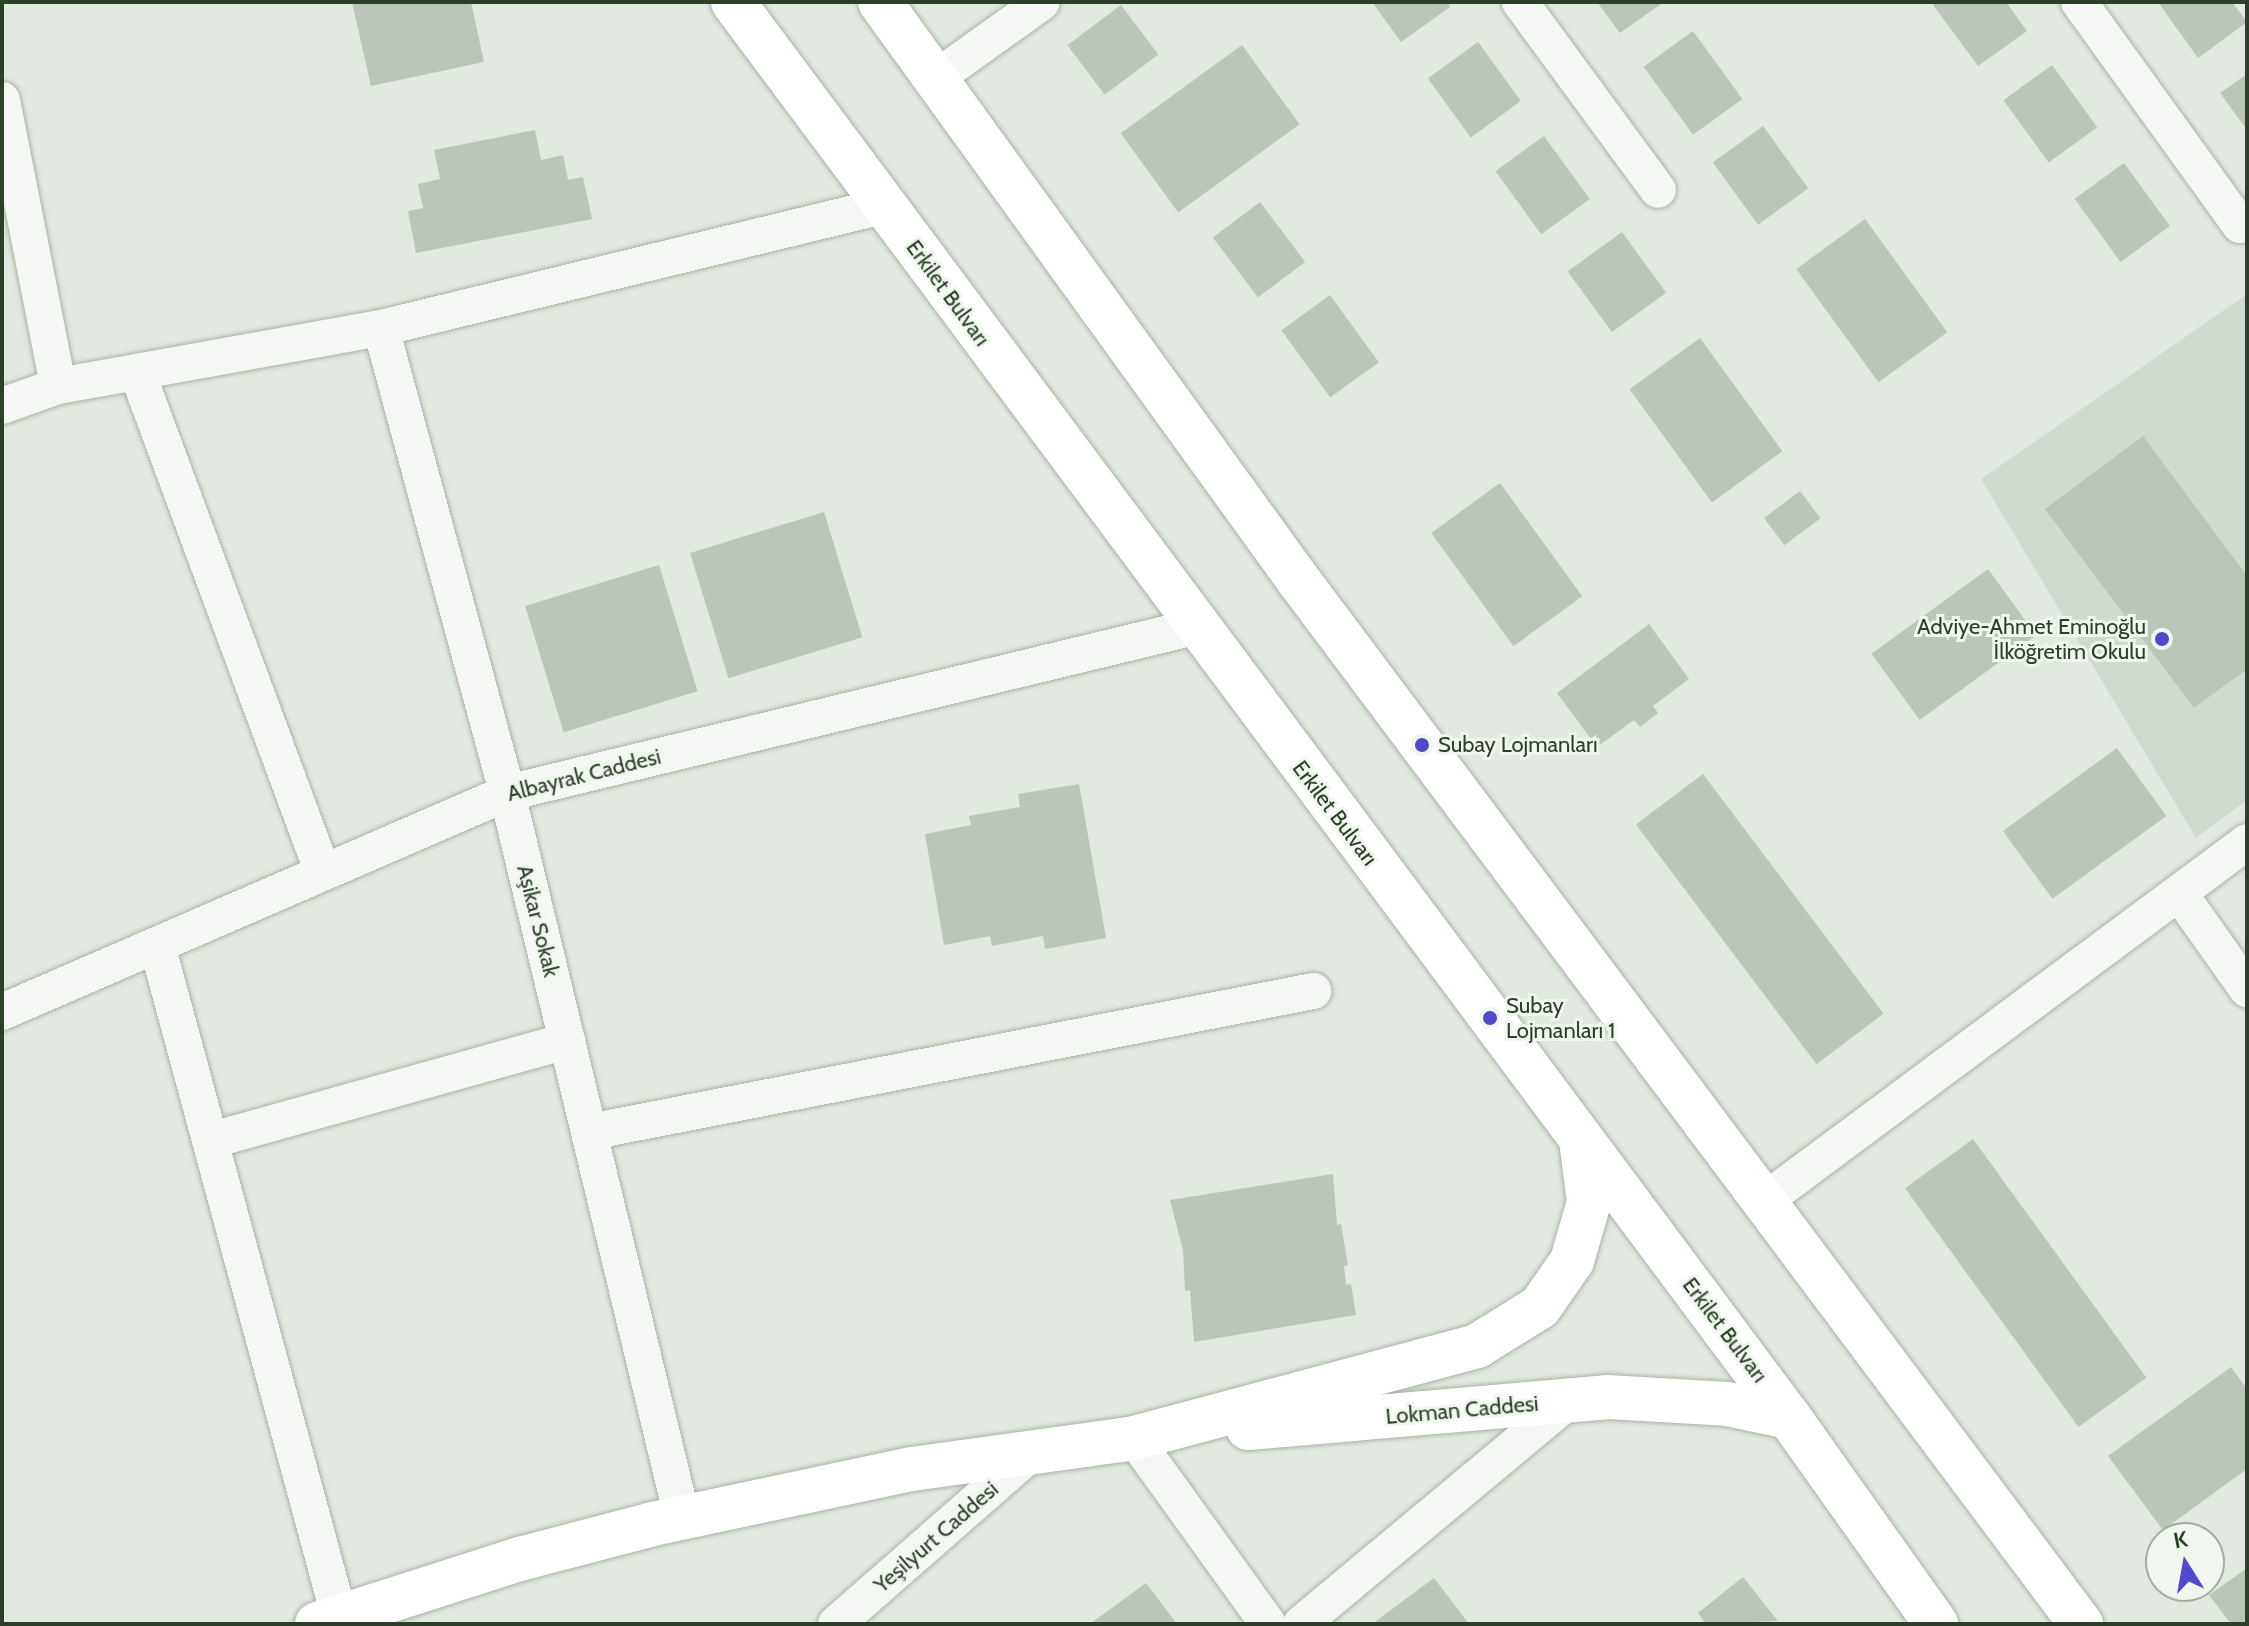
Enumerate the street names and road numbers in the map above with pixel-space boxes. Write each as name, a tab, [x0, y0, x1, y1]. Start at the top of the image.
street label: Erkilet Bulvarı	[901, 235, 995, 351]
street label: Albayrak Caddesi	[504, 743, 664, 807]
street label: Erkilet Bulvarı	[1287, 755, 1383, 871]
street label: Aşikar Sokak	[511, 862, 565, 980]
street label: Erkilet Bulvarı	[1677, 1272, 1773, 1388]
street label: Lokman Caddesi	[1384, 1390, 1540, 1430]
street label: Yeşilyurt Caddesi	[868, 1476, 1004, 1598]

